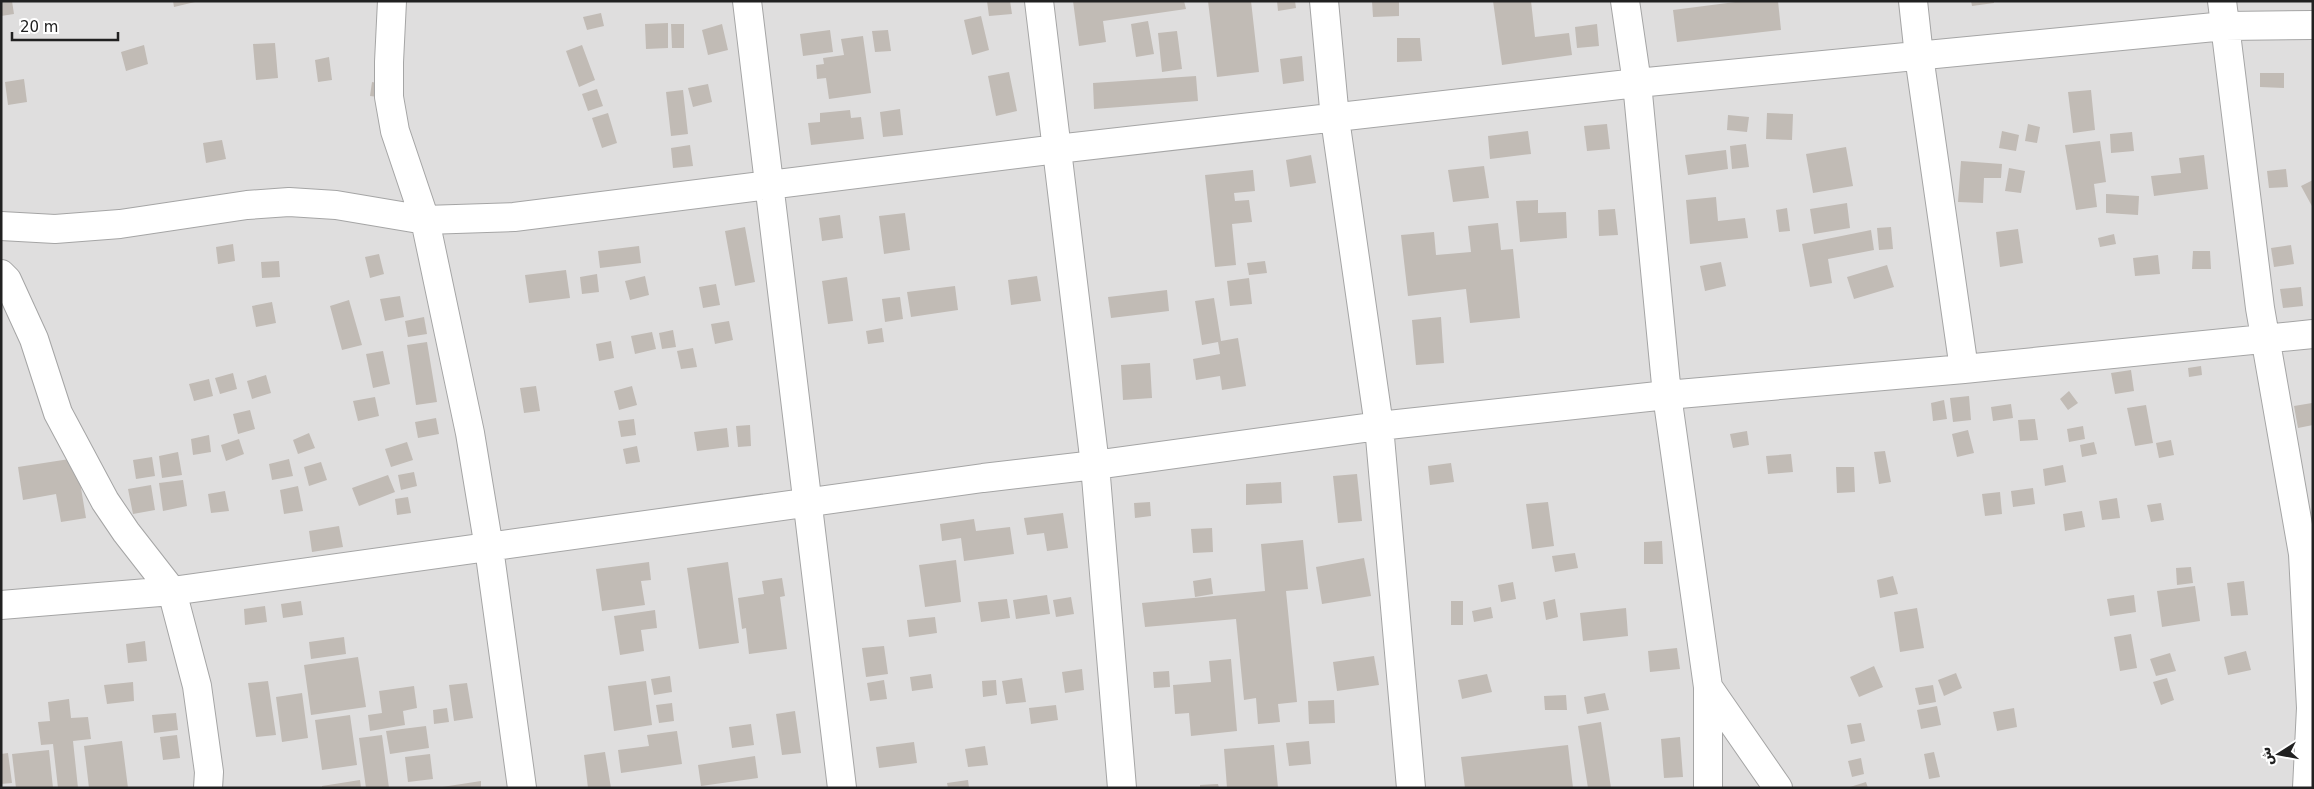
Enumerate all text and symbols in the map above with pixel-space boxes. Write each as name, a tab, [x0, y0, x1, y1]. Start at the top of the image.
scale bar	[12, 10, 119, 42]
text: 20 m	[20, 18, 58, 36]
north arrow	[2254, 729, 2304, 779]
text: ش	[2257, 745, 2276, 767]

